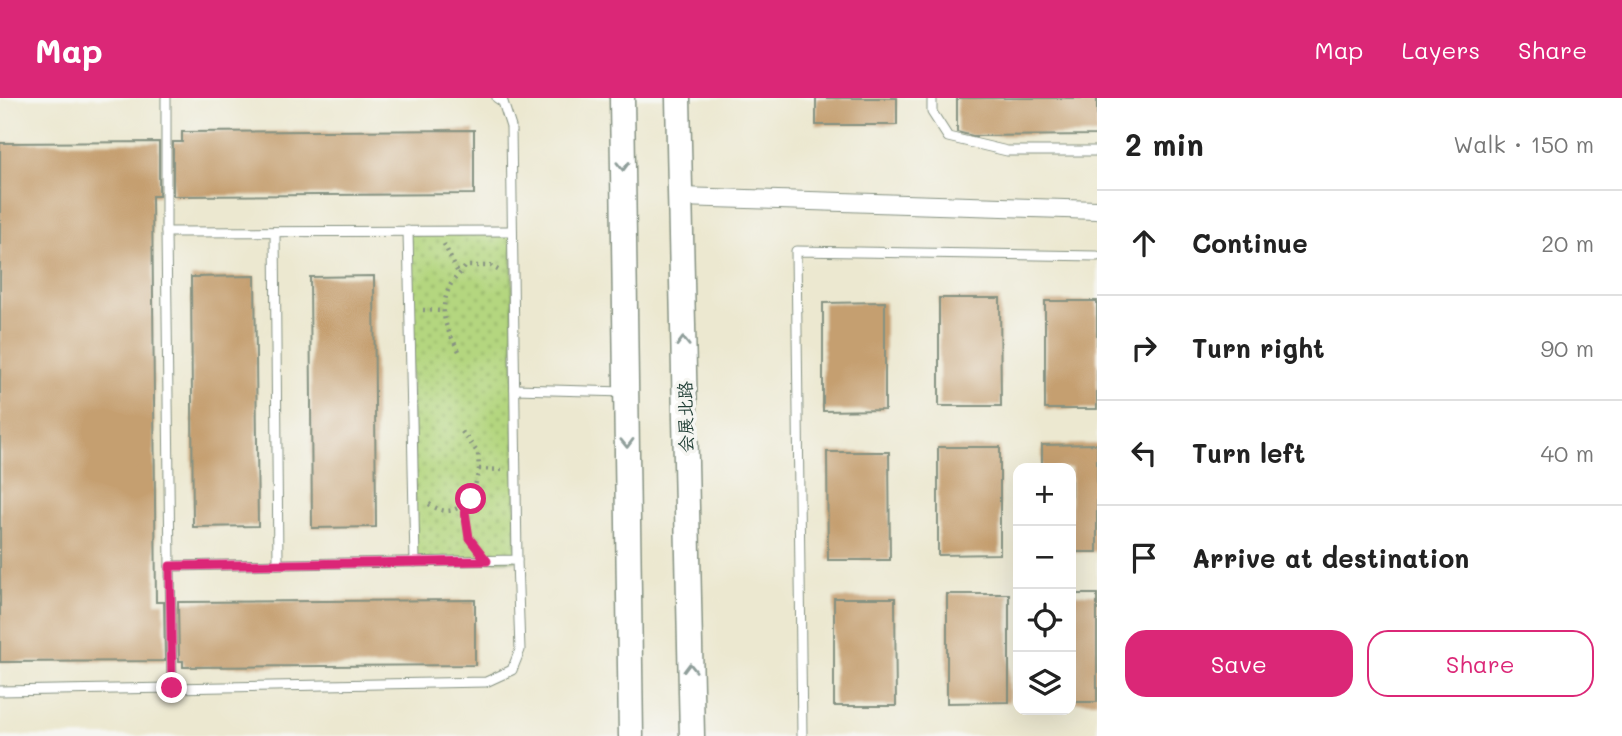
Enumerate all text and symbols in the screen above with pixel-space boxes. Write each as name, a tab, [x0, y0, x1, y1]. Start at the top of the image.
text: Map	[35, 28, 103, 71]
text: Map	[1315, 34, 1363, 65]
text: Layers	[1401, 34, 1480, 65]
text: Share	[1518, 34, 1587, 65]
text: 2 min	[1125, 124, 1204, 164]
text: Walk · 150 m	[1453, 129, 1594, 159]
one-way arrow	[615, 161, 631, 172]
icon: ahead	[1125, 224, 1163, 262]
text: Continue	[1192, 226, 1308, 260]
text: 20 m	[1541, 228, 1594, 258]
icon: right	[1125, 329, 1163, 367]
text: Turn right	[1192, 331, 1325, 365]
text: 90 m	[1541, 333, 1594, 363]
one-way arrow	[676, 337, 691, 348]
street label: 会展北路	[672, 381, 698, 453]
icon: left	[1125, 434, 1163, 472]
text: Turn left	[1192, 436, 1305, 470]
one-way arrow	[619, 438, 635, 448]
text: 40 m	[1541, 438, 1594, 468]
map controls	[1013, 463, 1076, 715]
button: +	[1013, 463, 1076, 526]
route start	[455, 483, 486, 514]
button: −	[1013, 526, 1076, 589]
icon: arrive	[1125, 539, 1163, 577]
text: Arrive at destination	[1192, 541, 1469, 575]
button: locate	[1013, 589, 1076, 652]
button: Save	[1125, 630, 1353, 697]
button: Share	[1367, 630, 1594, 697]
button: layers	[1013, 652, 1076, 715]
one-way arrow	[683, 662, 698, 673]
route end	[156, 672, 187, 703]

